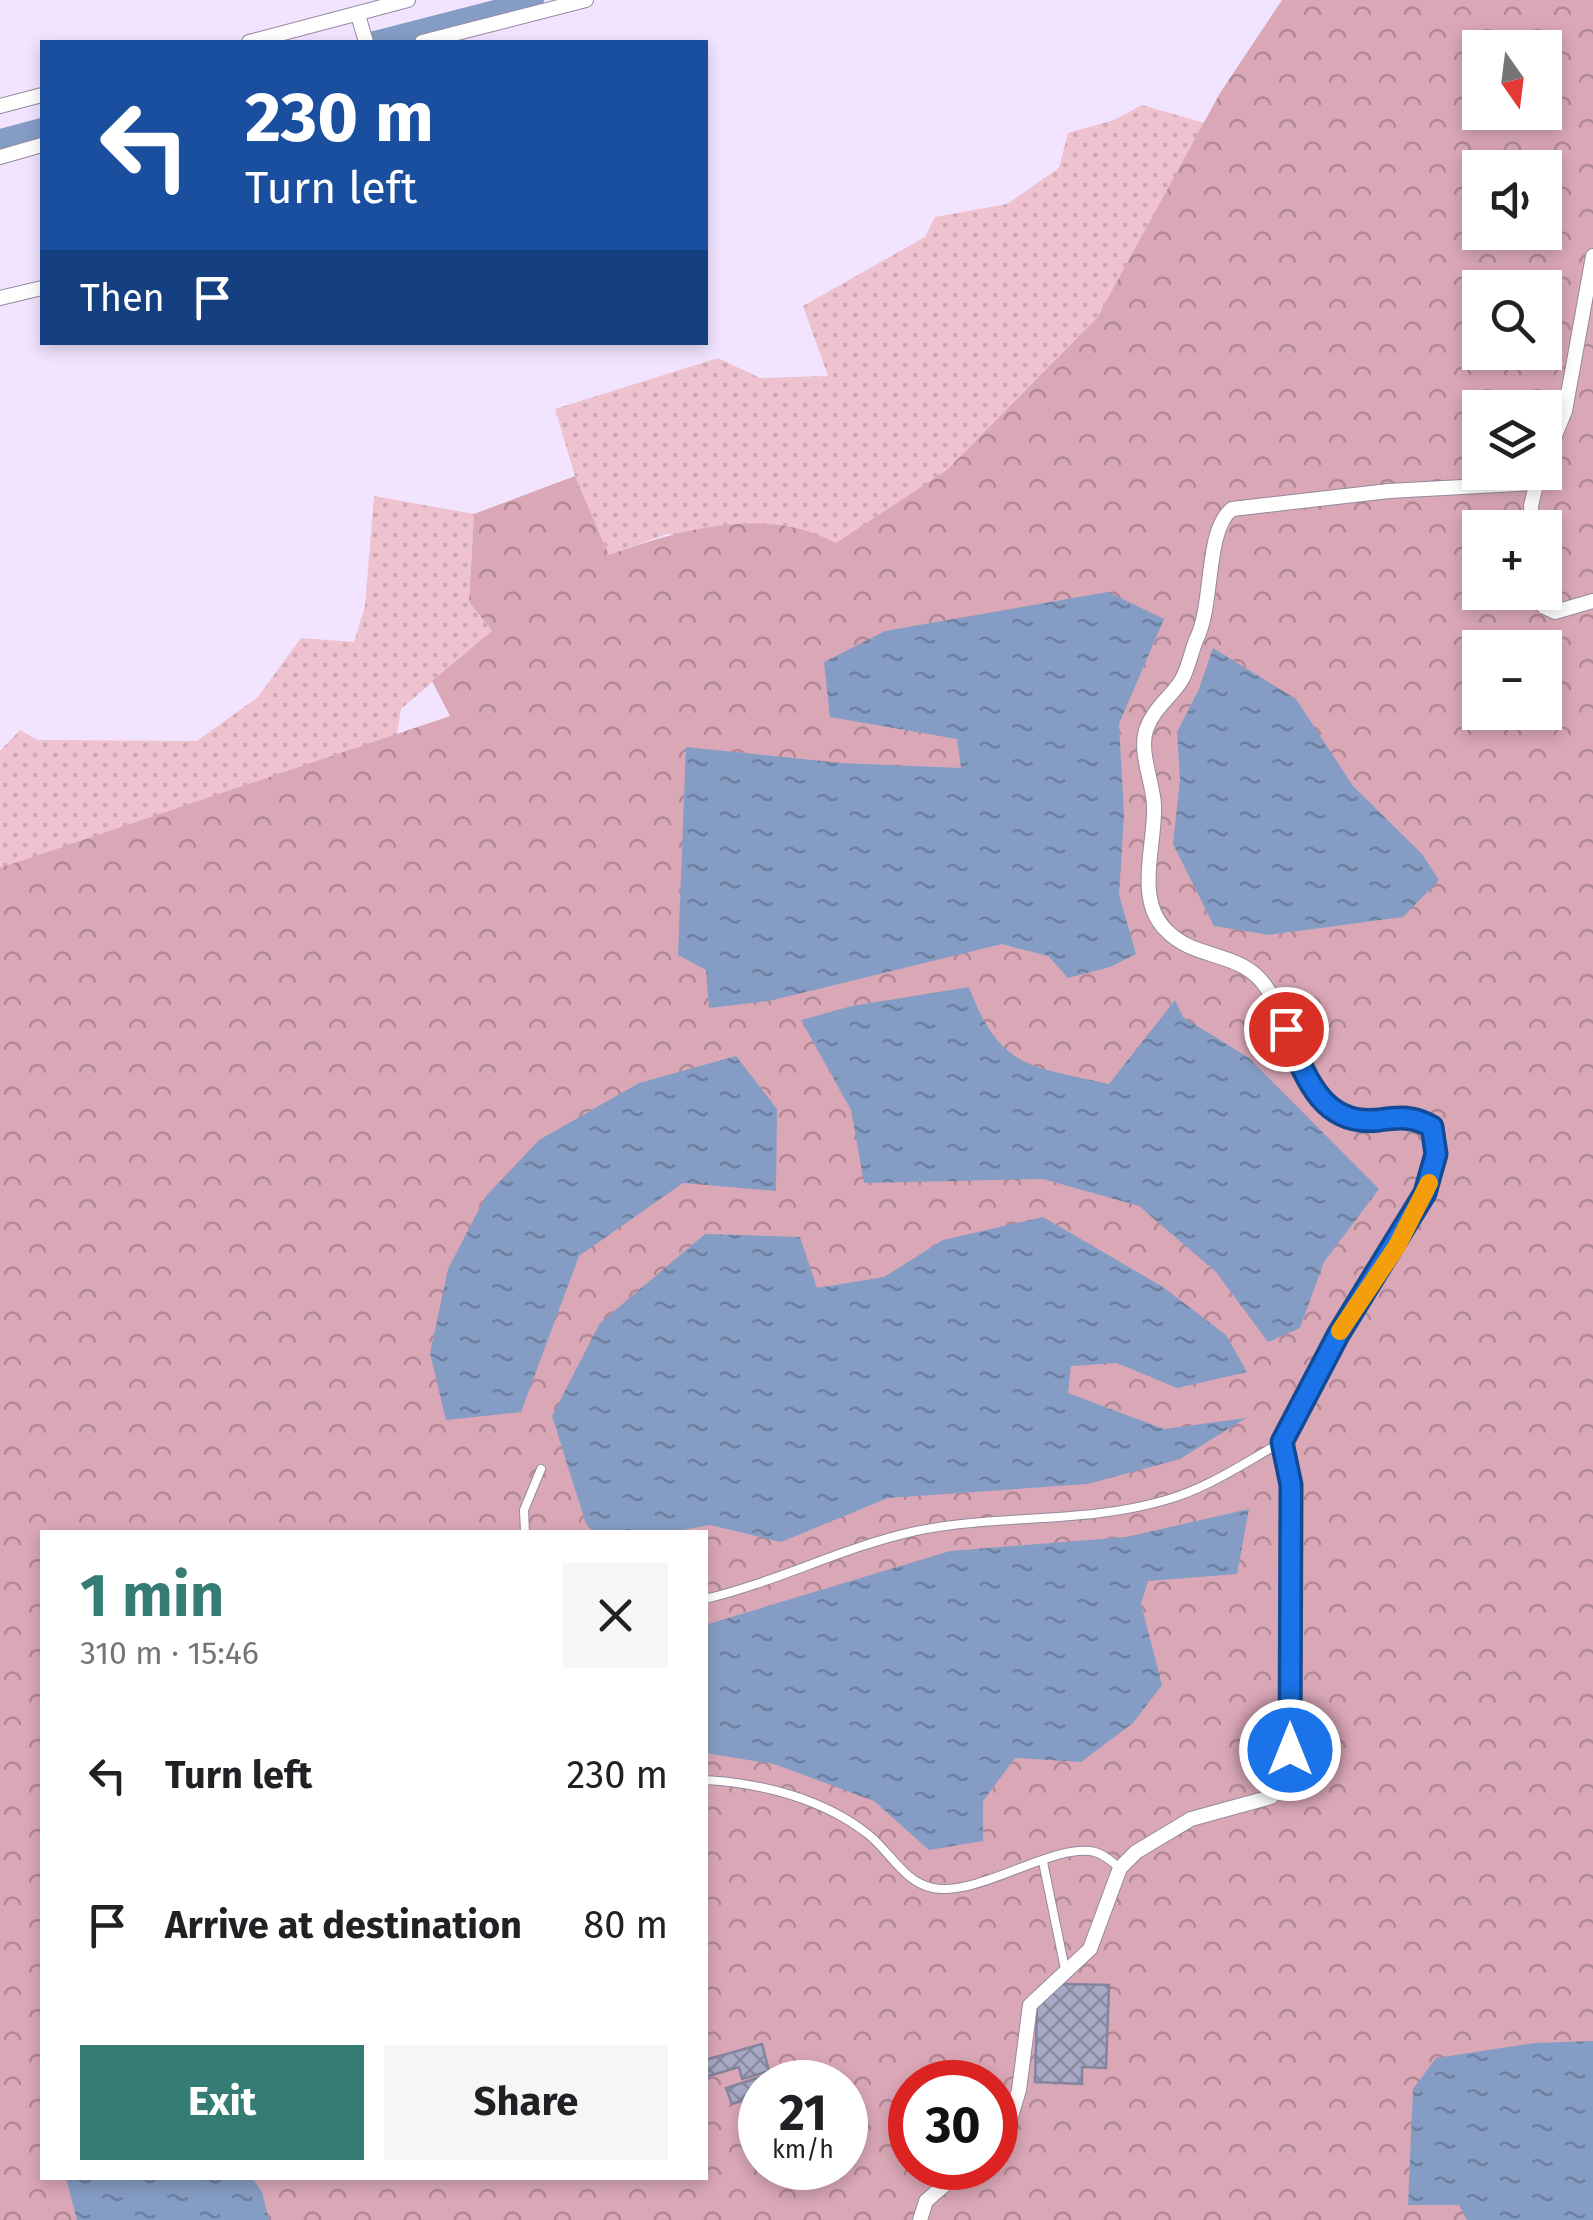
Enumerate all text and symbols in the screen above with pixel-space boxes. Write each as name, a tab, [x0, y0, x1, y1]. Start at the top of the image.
north arrow	[1462, 30, 1562, 130]
map controls	[1462, 30, 1562, 730]
text: 230 m	[245, 76, 434, 160]
icon: left	[80, 80, 210, 210]
button: sound	[1462, 150, 1562, 250]
text: Turn left	[245, 161, 417, 215]
icon: arrive	[185, 270, 240, 325]
button: search	[1462, 270, 1562, 370]
text: Then	[80, 275, 165, 321]
button: layers	[1462, 390, 1562, 490]
button: +	[1462, 510, 1562, 610]
button: −	[1462, 630, 1562, 730]
pin	[1244, 987, 1329, 1072]
icon: arrive	[1259, 1002, 1314, 1057]
text: 1 min	[80, 1560, 224, 1632]
button: close	[563, 1563, 668, 1668]
text: 310 m · 15:46	[80, 1634, 259, 1672]
position arrow	[1238, 1698, 1342, 1802]
icon: left	[80, 1748, 135, 1803]
text: Turn left	[165, 1752, 312, 1798]
text: 230 m	[567, 1752, 668, 1798]
icon: arrive	[80, 1898, 135, 1953]
text: Arrive at destination	[165, 1902, 522, 1948]
text: 80 m	[583, 1902, 668, 1948]
button: Exit	[80, 2045, 364, 2160]
button: Share	[384, 2045, 668, 2160]
speed limit sign: 30	[888, 2060, 1018, 2190]
text: 21	[779, 2083, 827, 2143]
text: km/h	[772, 2135, 834, 2165]

